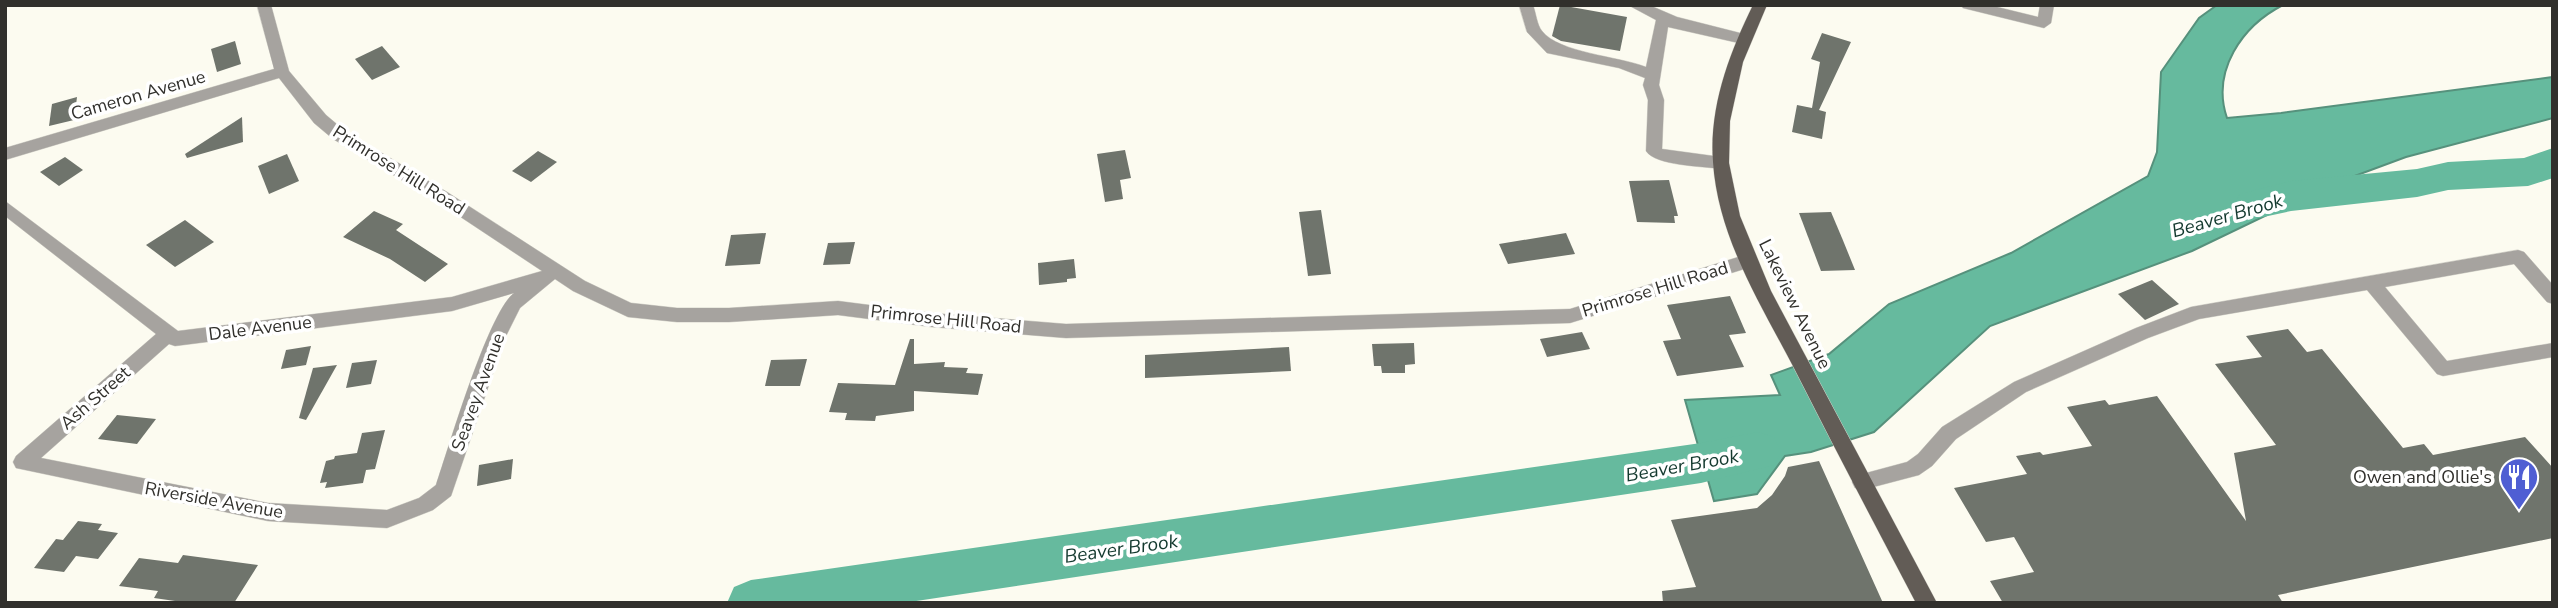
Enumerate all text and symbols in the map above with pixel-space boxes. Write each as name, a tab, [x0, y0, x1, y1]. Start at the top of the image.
street label: Cameron Avenue	[68, 64, 208, 126]
street label: Primrose Hill Road	[328, 120, 470, 220]
water label: Beaver Brook	[2169, 188, 2286, 244]
street label: Lakeview Avenue	[1753, 235, 1837, 373]
street label: Primrose Hill Road	[1579, 255, 1731, 323]
street label: Primrose Hill Road	[869, 299, 1023, 339]
street label: Dale Avenue	[207, 310, 313, 346]
street label: Seavey Avenue	[446, 330, 510, 454]
street label: Ash Street	[55, 360, 136, 435]
water label: Beaver Brook	[1624, 443, 1741, 489]
restaurant icon: Owen and Ollie's	[2498, 456, 2540, 511]
place label: Owen and Ollie's	[2353, 465, 2492, 489]
street label: Riverside Avenue	[143, 476, 285, 524]
water label: Beaver Brook	[1063, 528, 1180, 570]

